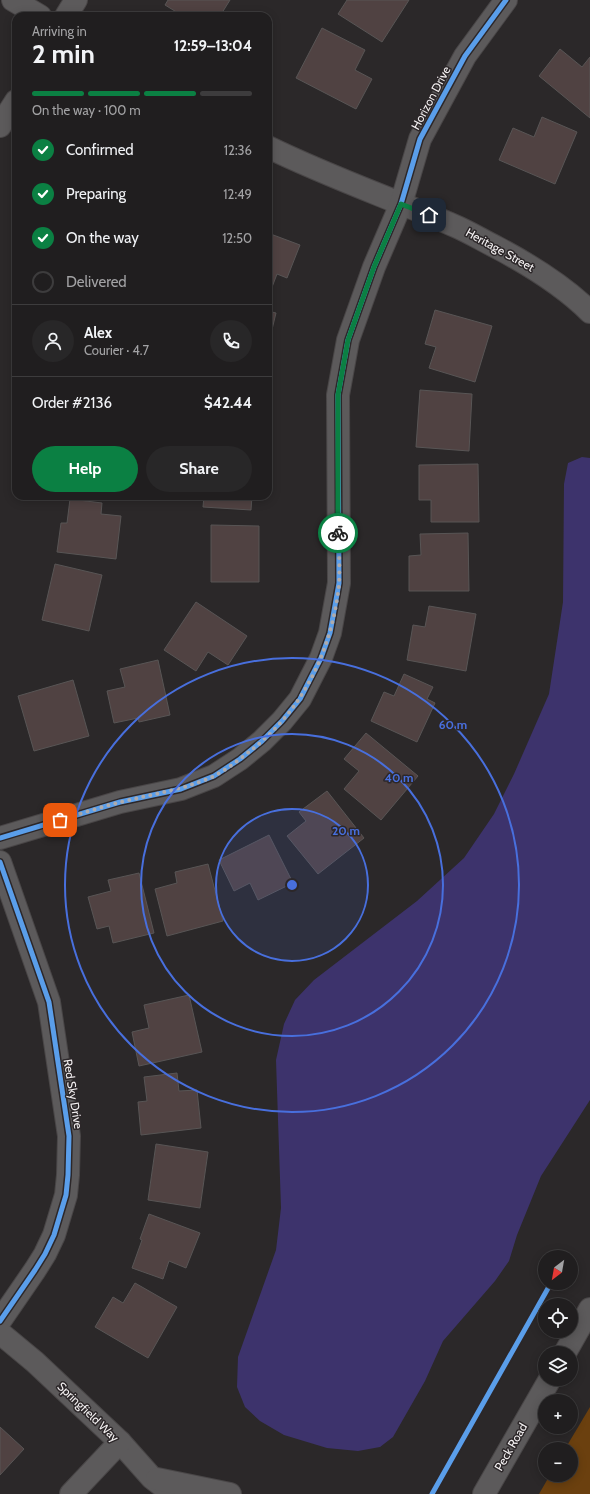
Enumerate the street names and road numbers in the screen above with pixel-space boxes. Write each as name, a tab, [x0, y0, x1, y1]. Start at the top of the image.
street label: Horizon Drive	[408, 63, 454, 132]
street label: Heritage Street	[463, 225, 537, 275]
street label: Red Sky Drive	[61, 1058, 86, 1130]
street label: Springfield Way	[54, 1378, 122, 1445]
street label: Peck Road	[491, 1420, 530, 1473]

